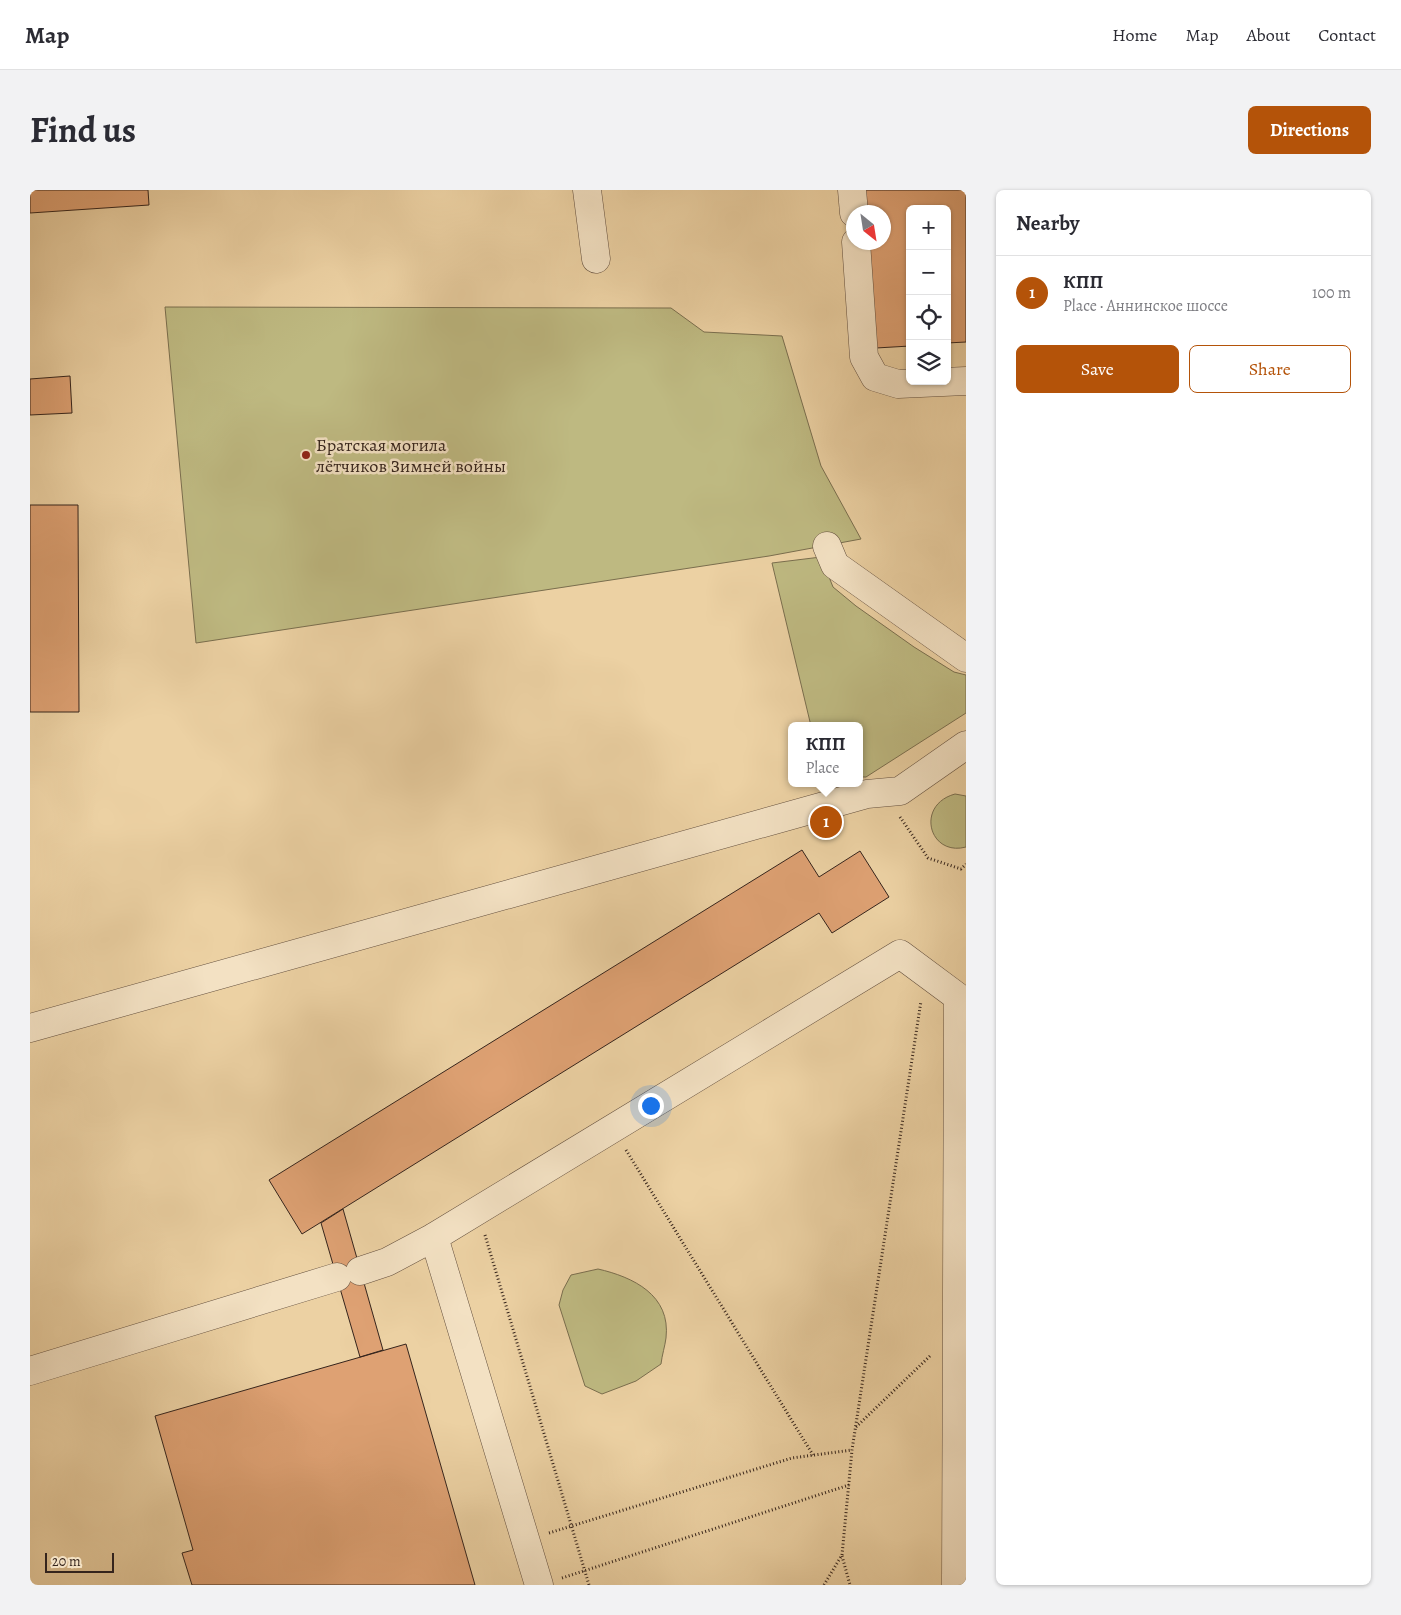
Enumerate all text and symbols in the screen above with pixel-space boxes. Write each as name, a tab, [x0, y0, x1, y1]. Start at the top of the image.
text: Map	[25, 19, 69, 51]
text: Home	[1112, 23, 1157, 47]
text: Map	[1185, 23, 1218, 47]
text: About	[1246, 23, 1290, 47]
text: Contact	[1318, 23, 1376, 47]
text: Find us	[30, 106, 136, 154]
button: Directions	[1248, 106, 1371, 154]
north arrow	[846, 205, 891, 250]
map controls	[906, 205, 951, 385]
button: +	[906, 205, 951, 250]
text: Nearby	[1016, 209, 1079, 237]
button: −	[906, 250, 951, 295]
text: КПП	[1063, 269, 1103, 295]
text: 1	[1029, 282, 1035, 304]
text: 100 m	[1312, 282, 1351, 304]
button: locate	[906, 295, 951, 340]
text: Place · Аннинское шоссе	[1063, 295, 1228, 317]
button: layers	[906, 340, 951, 385]
button: Save	[1016, 345, 1179, 393]
button: Share	[1189, 345, 1351, 393]
place label: Братская могила лётчиков Зимней войны	[316, 433, 506, 478]
marker: Братская могила лётчиков Зимней войны	[300, 449, 312, 461]
popup	[788, 722, 863, 787]
text: КПП	[805, 731, 846, 757]
text: Place	[805, 757, 839, 779]
pin: 1	[810, 803, 842, 841]
your location	[638, 1093, 664, 1119]
scale bar	[45, 1550, 114, 1573]
text: 20 m	[52, 1552, 81, 1571]

